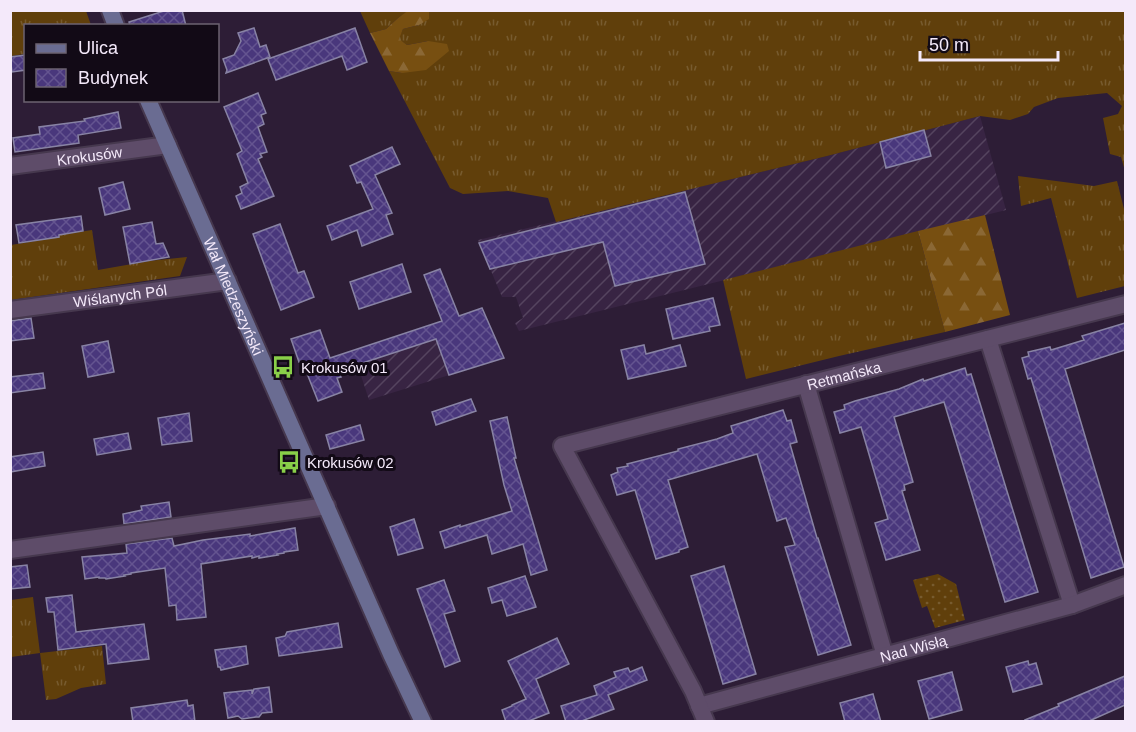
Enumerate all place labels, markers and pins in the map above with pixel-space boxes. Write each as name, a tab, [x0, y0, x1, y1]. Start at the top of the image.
bus stop icon: Krokusów 01	[270, 354, 296, 380]
place label: Krokusów 01	[301, 359, 388, 376]
bus stop icon: Krokusów 02	[276, 449, 302, 475]
place label: Krokusów 02	[307, 454, 394, 471]

